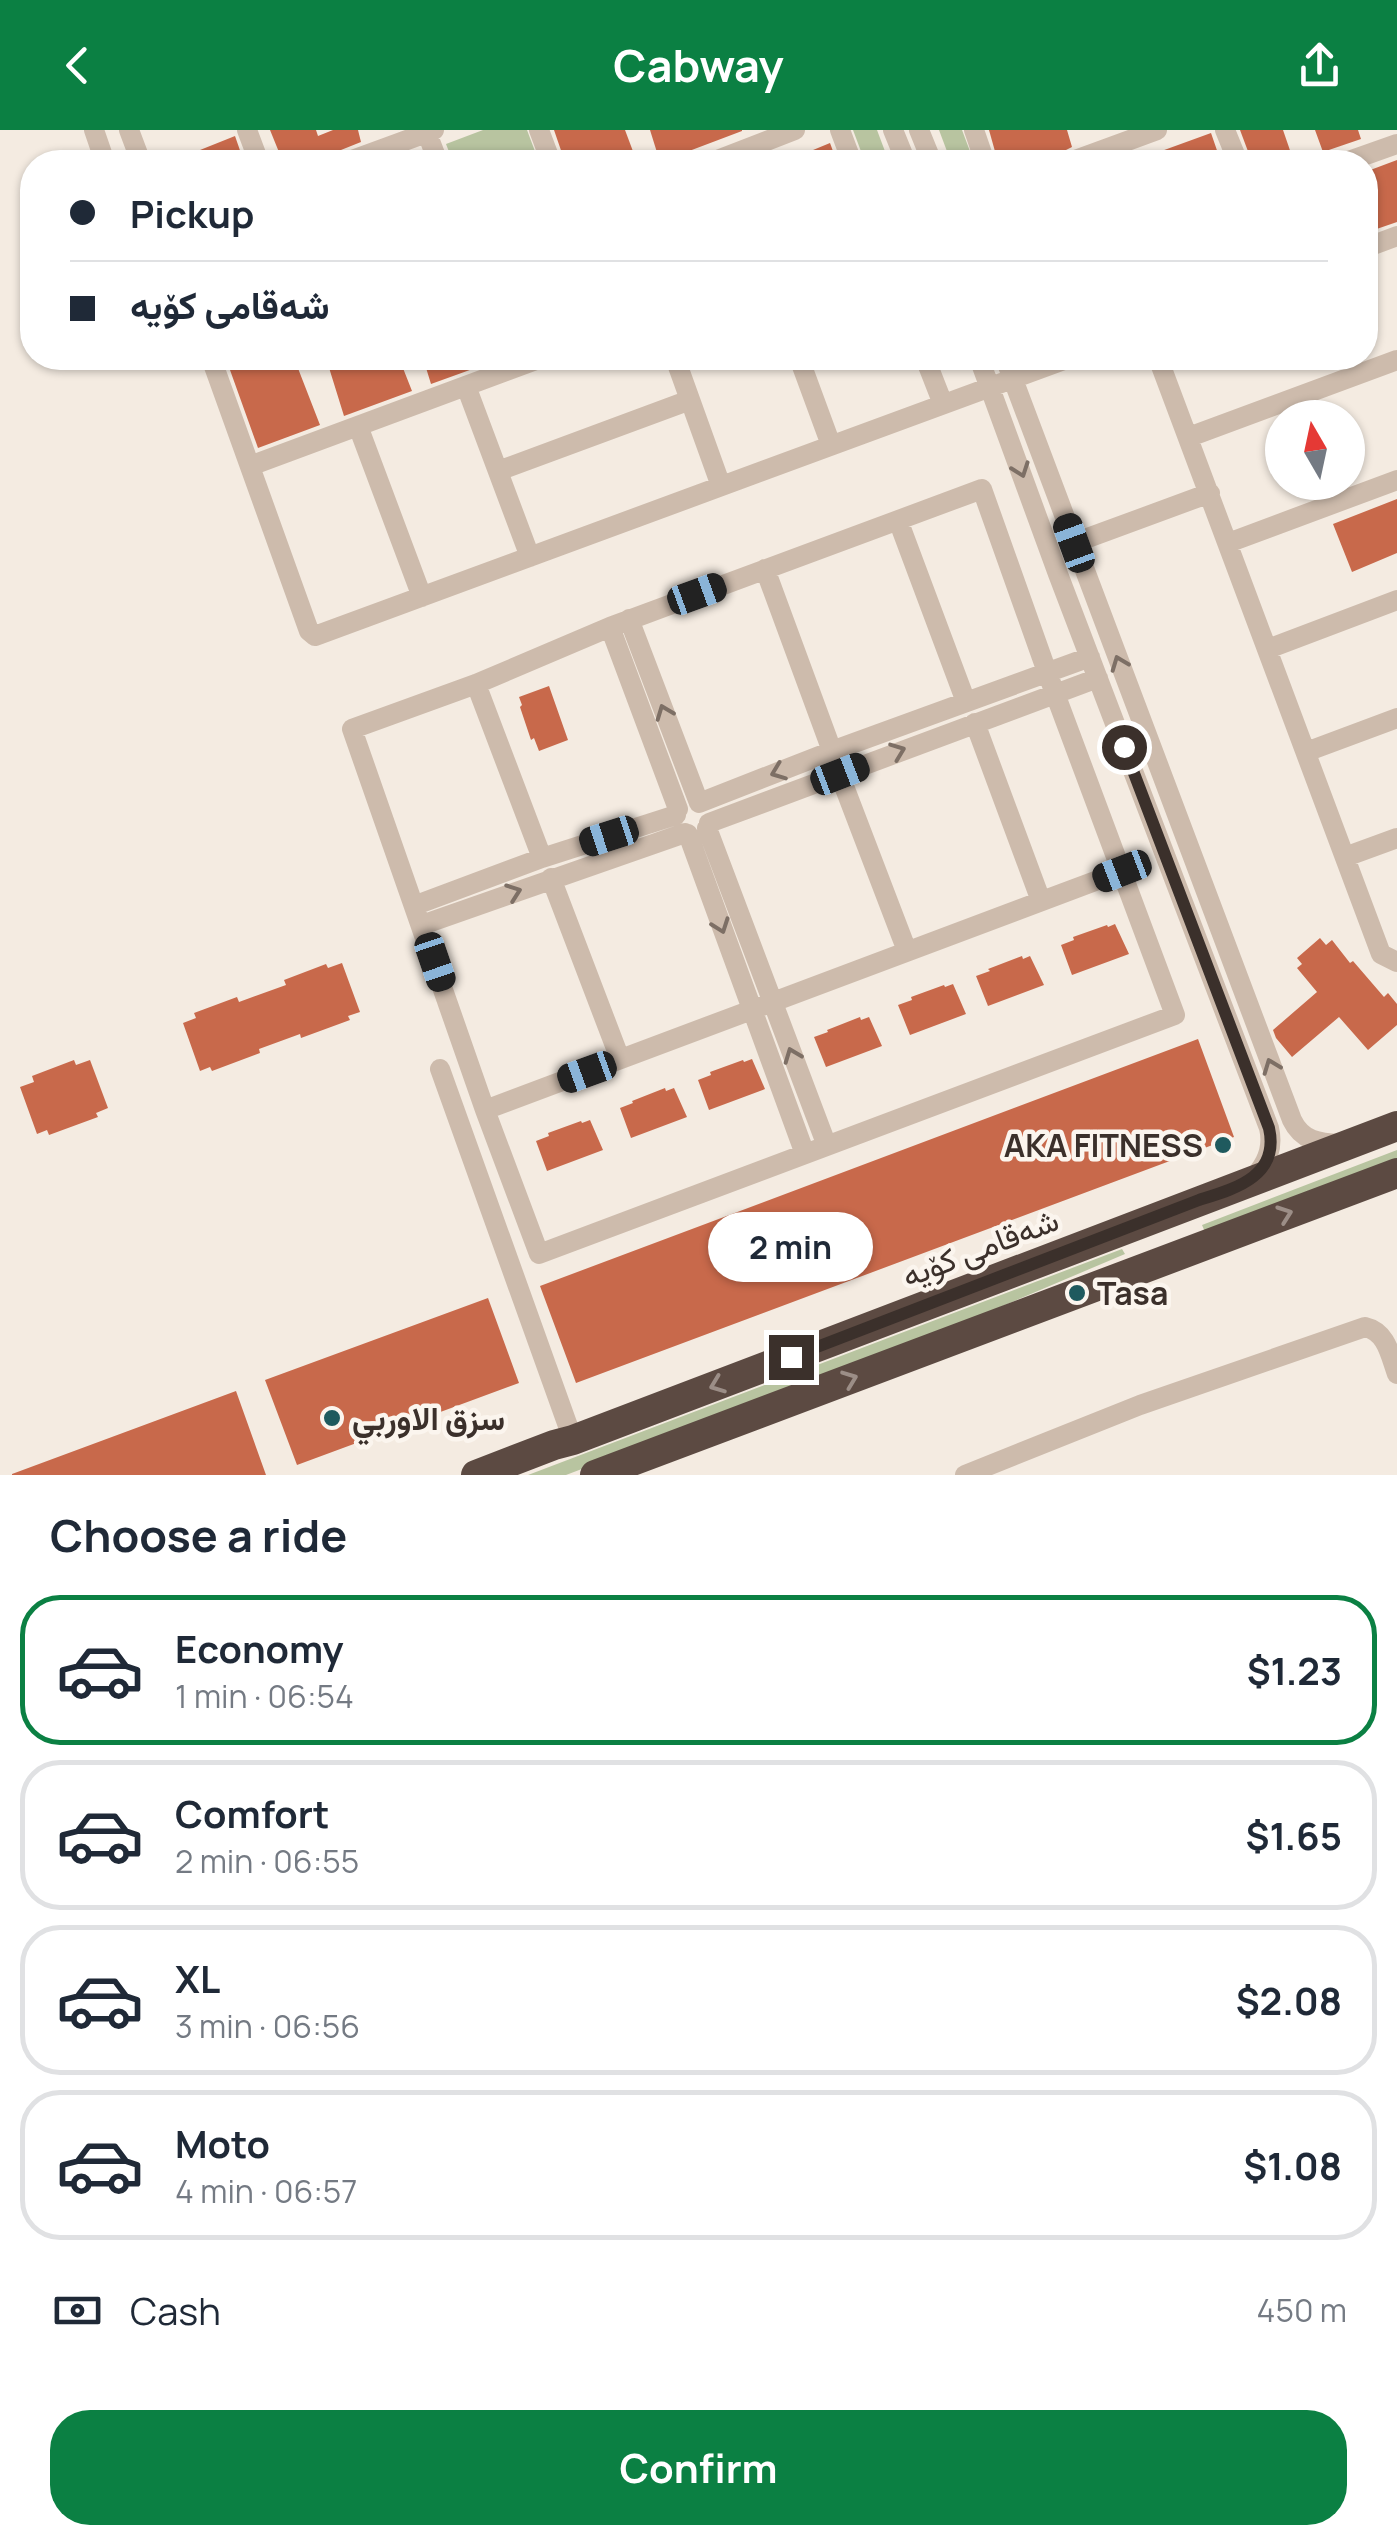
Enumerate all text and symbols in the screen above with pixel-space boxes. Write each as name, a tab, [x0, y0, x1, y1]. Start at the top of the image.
text: Cabway	[613, 34, 784, 96]
icon: back	[50, 38, 105, 93]
icon: share	[1292, 38, 1347, 93]
text: Pickup	[130, 187, 254, 239]
text: شەقامی کۆیە	[130, 278, 330, 330]
north arrow	[1265, 400, 1365, 500]
map controls	[1265, 400, 1365, 500]
one-way arrow	[1009, 461, 1030, 478]
car	[1050, 510, 1098, 576]
car	[664, 570, 730, 618]
one-way arrow	[1111, 656, 1131, 673]
one-way arrow	[656, 704, 676, 721]
route start	[1102, 725, 1147, 770]
one-way arrow	[889, 742, 906, 763]
car	[807, 749, 873, 799]
one-way arrow	[770, 760, 787, 781]
car	[576, 812, 642, 860]
car	[1089, 846, 1155, 896]
one-way arrow	[504, 883, 521, 904]
one-way arrow	[709, 916, 730, 933]
car	[411, 929, 459, 995]
one-way arrow	[784, 1047, 804, 1064]
car	[554, 1048, 620, 1096]
one-way arrow	[1263, 1058, 1283, 1075]
place label: AKA FITNESS	[1004, 1123, 1203, 1167]
marker: AKA FITNESS	[1212, 1134, 1234, 1156]
street label: شەقامی کۆیە	[895, 1197, 1065, 1297]
one-way arrow	[1275, 1206, 1293, 1226]
callout: 2 min	[708, 1212, 874, 1282]
text: 2 min	[749, 1225, 832, 1269]
place label: Tasa	[1097, 1271, 1168, 1315]
marker: Tasa	[1066, 1282, 1088, 1304]
route end	[769, 1335, 814, 1380]
one-way arrow	[841, 1370, 858, 1391]
one-way arrow	[710, 1373, 727, 1394]
place label: سزق الاوربي	[352, 1396, 505, 1446]
marker: سزق الاوربي	[321, 1407, 343, 1429]
text: Choose a ride	[50, 1504, 347, 1566]
text: Economy	[175, 1622, 344, 1674]
icon: car	[55, 1625, 145, 1715]
text: $1.23	[1247, 1644, 1342, 1696]
text: 1 min · 06:54	[175, 1674, 354, 1718]
text: Comfort	[175, 1787, 329, 1839]
icon: car	[55, 1790, 145, 1880]
text: $1.65	[1246, 1809, 1342, 1861]
text: 2 min · 06:55	[175, 1839, 359, 1883]
text: XL	[175, 1952, 220, 2004]
icon: car	[55, 1955, 145, 2045]
text: $2.08	[1236, 1974, 1342, 2026]
text: 3 min · 06:56	[175, 2004, 360, 2048]
text: Moto	[175, 2117, 270, 2169]
icon: car	[55, 2120, 145, 2210]
text: $1.08	[1243, 2139, 1342, 2191]
text: 4 min · 06:57	[175, 2169, 357, 2213]
icon: cash	[50, 2283, 105, 2338]
text: Cash	[130, 2284, 221, 2336]
text: 450 m	[1257, 2288, 1347, 2332]
button: Confirm	[50, 2410, 1347, 2525]

